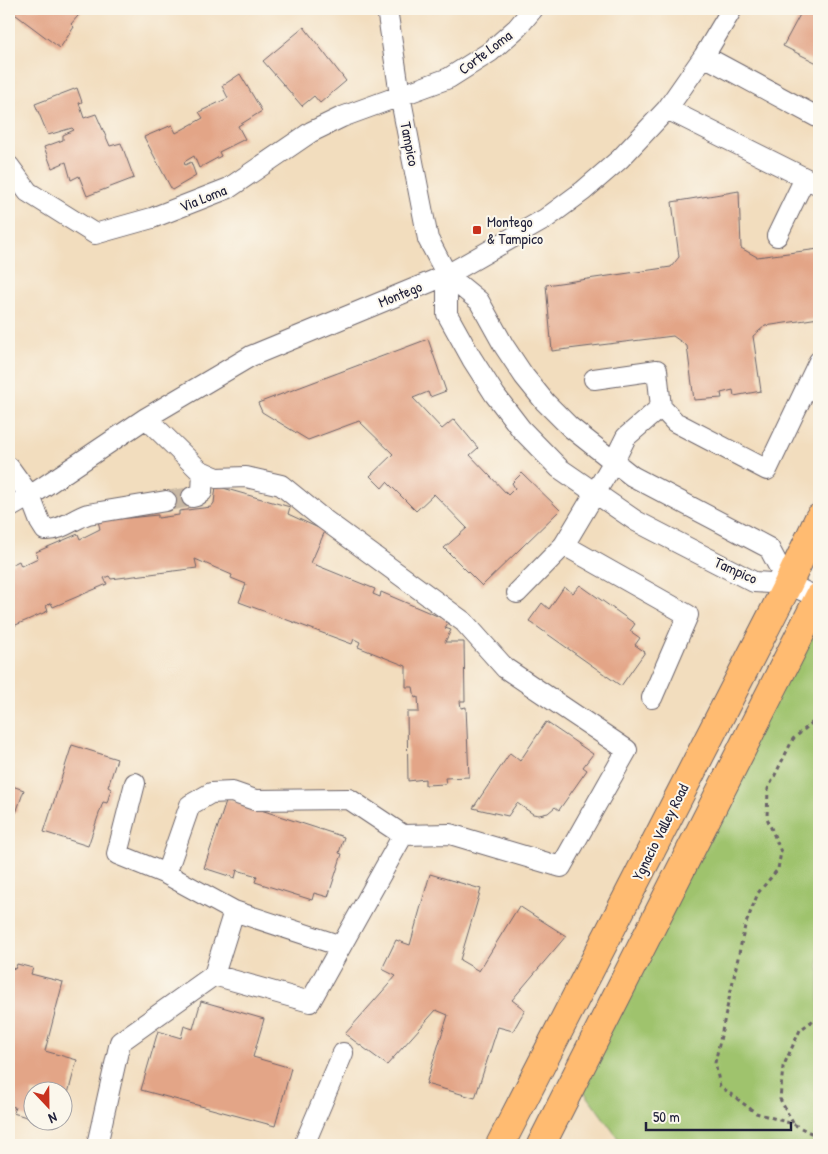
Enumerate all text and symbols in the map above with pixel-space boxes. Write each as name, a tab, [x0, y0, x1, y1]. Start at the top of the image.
street label: Corte Loma	[454, 25, 516, 79]
street label: Tampico	[395, 120, 425, 168]
street label: Via Loma	[176, 179, 230, 217]
place label: Montego & Tampico	[487, 211, 543, 249]
marker: Montego & Tampico	[471, 224, 483, 236]
street label: Montego	[375, 276, 425, 312]
street label: Tampico	[711, 551, 761, 589]
street label: Ygnacio Valley Road	[627, 780, 693, 884]
north arrow	[22, 1082, 72, 1132]
scale bar	[646, 1099, 790, 1131]
text: 50 m	[653, 1106, 680, 1127]
text: N	[46, 1108, 60, 1129]

